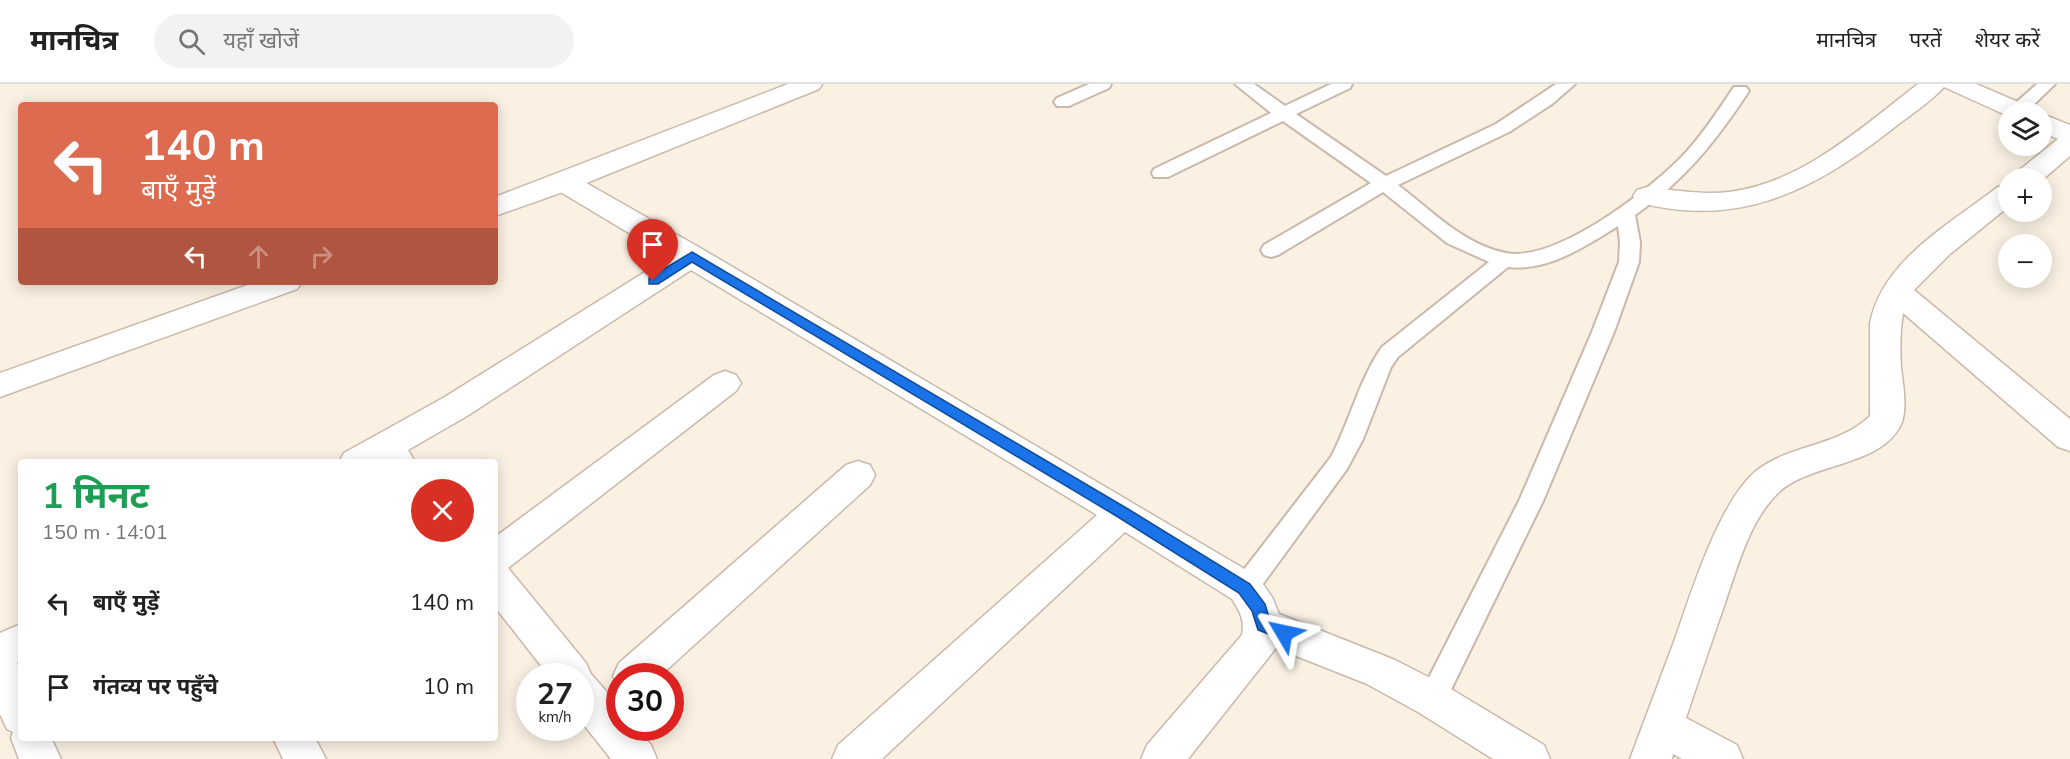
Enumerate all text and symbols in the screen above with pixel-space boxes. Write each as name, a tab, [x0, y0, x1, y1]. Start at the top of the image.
search box	[154, 14, 574, 68]
text: मानचित्र	[30, 22, 118, 60]
icon: search	[175, 25, 208, 58]
text: यहाँ खोजें	[223, 26, 299, 56]
text: मानचित्र	[1816, 26, 1876, 54]
text: परतें	[1909, 26, 1942, 54]
text: शेयर करें	[1975, 26, 2040, 54]
map controls	[1998, 102, 2052, 288]
button: layers	[1998, 102, 2052, 156]
text: 140 m	[141, 118, 265, 175]
icon: left	[42, 126, 120, 204]
button: +	[1998, 168, 2052, 222]
text: बाएँ मुड़ें	[141, 172, 216, 209]
pin	[627, 219, 678, 281]
icon: arrive	[636, 228, 669, 261]
button: −	[1998, 234, 2052, 288]
icon: left	[179, 240, 212, 273]
icon: ahead	[242, 240, 275, 273]
icon: right	[305, 240, 338, 273]
text: 1 मिनट	[42, 472, 149, 521]
button: close	[411, 479, 474, 542]
text: 150 m · 14:01	[42, 519, 168, 546]
icon: left	[42, 587, 75, 620]
text: बाएँ मुड़ें	[93, 588, 159, 618]
text: 140 m	[410, 588, 474, 618]
position arrow	[1252, 601, 1316, 665]
speed limit sign: 30	[606, 663, 684, 741]
icon: arrive	[42, 671, 75, 704]
text: गंतव्य पर पहुँचे	[93, 672, 218, 702]
text: 10 m	[423, 672, 474, 702]
text: 27	[537, 674, 573, 715]
text: km/h	[538, 707, 572, 727]

